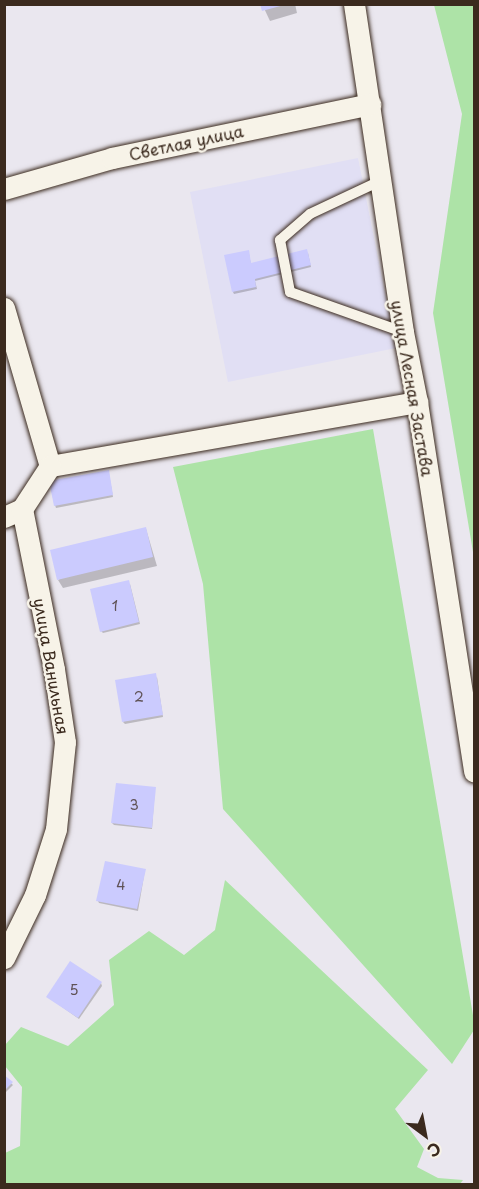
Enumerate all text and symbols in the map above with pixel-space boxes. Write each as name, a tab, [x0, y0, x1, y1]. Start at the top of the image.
street label: Светлая улица	[127, 120, 245, 164]
street label: улица Лесная Застава	[388, 298, 438, 478]
street label: улица Ванильная	[31, 596, 73, 736]
house number: 1	[112, 598, 118, 614]
house number: 2	[134, 689, 144, 705]
house number: 3	[129, 797, 139, 813]
house number: 4	[116, 877, 126, 893]
house number: 5	[69, 982, 79, 998]
north arrow	[395, 1105, 455, 1165]
text: С	[423, 1137, 446, 1164]

